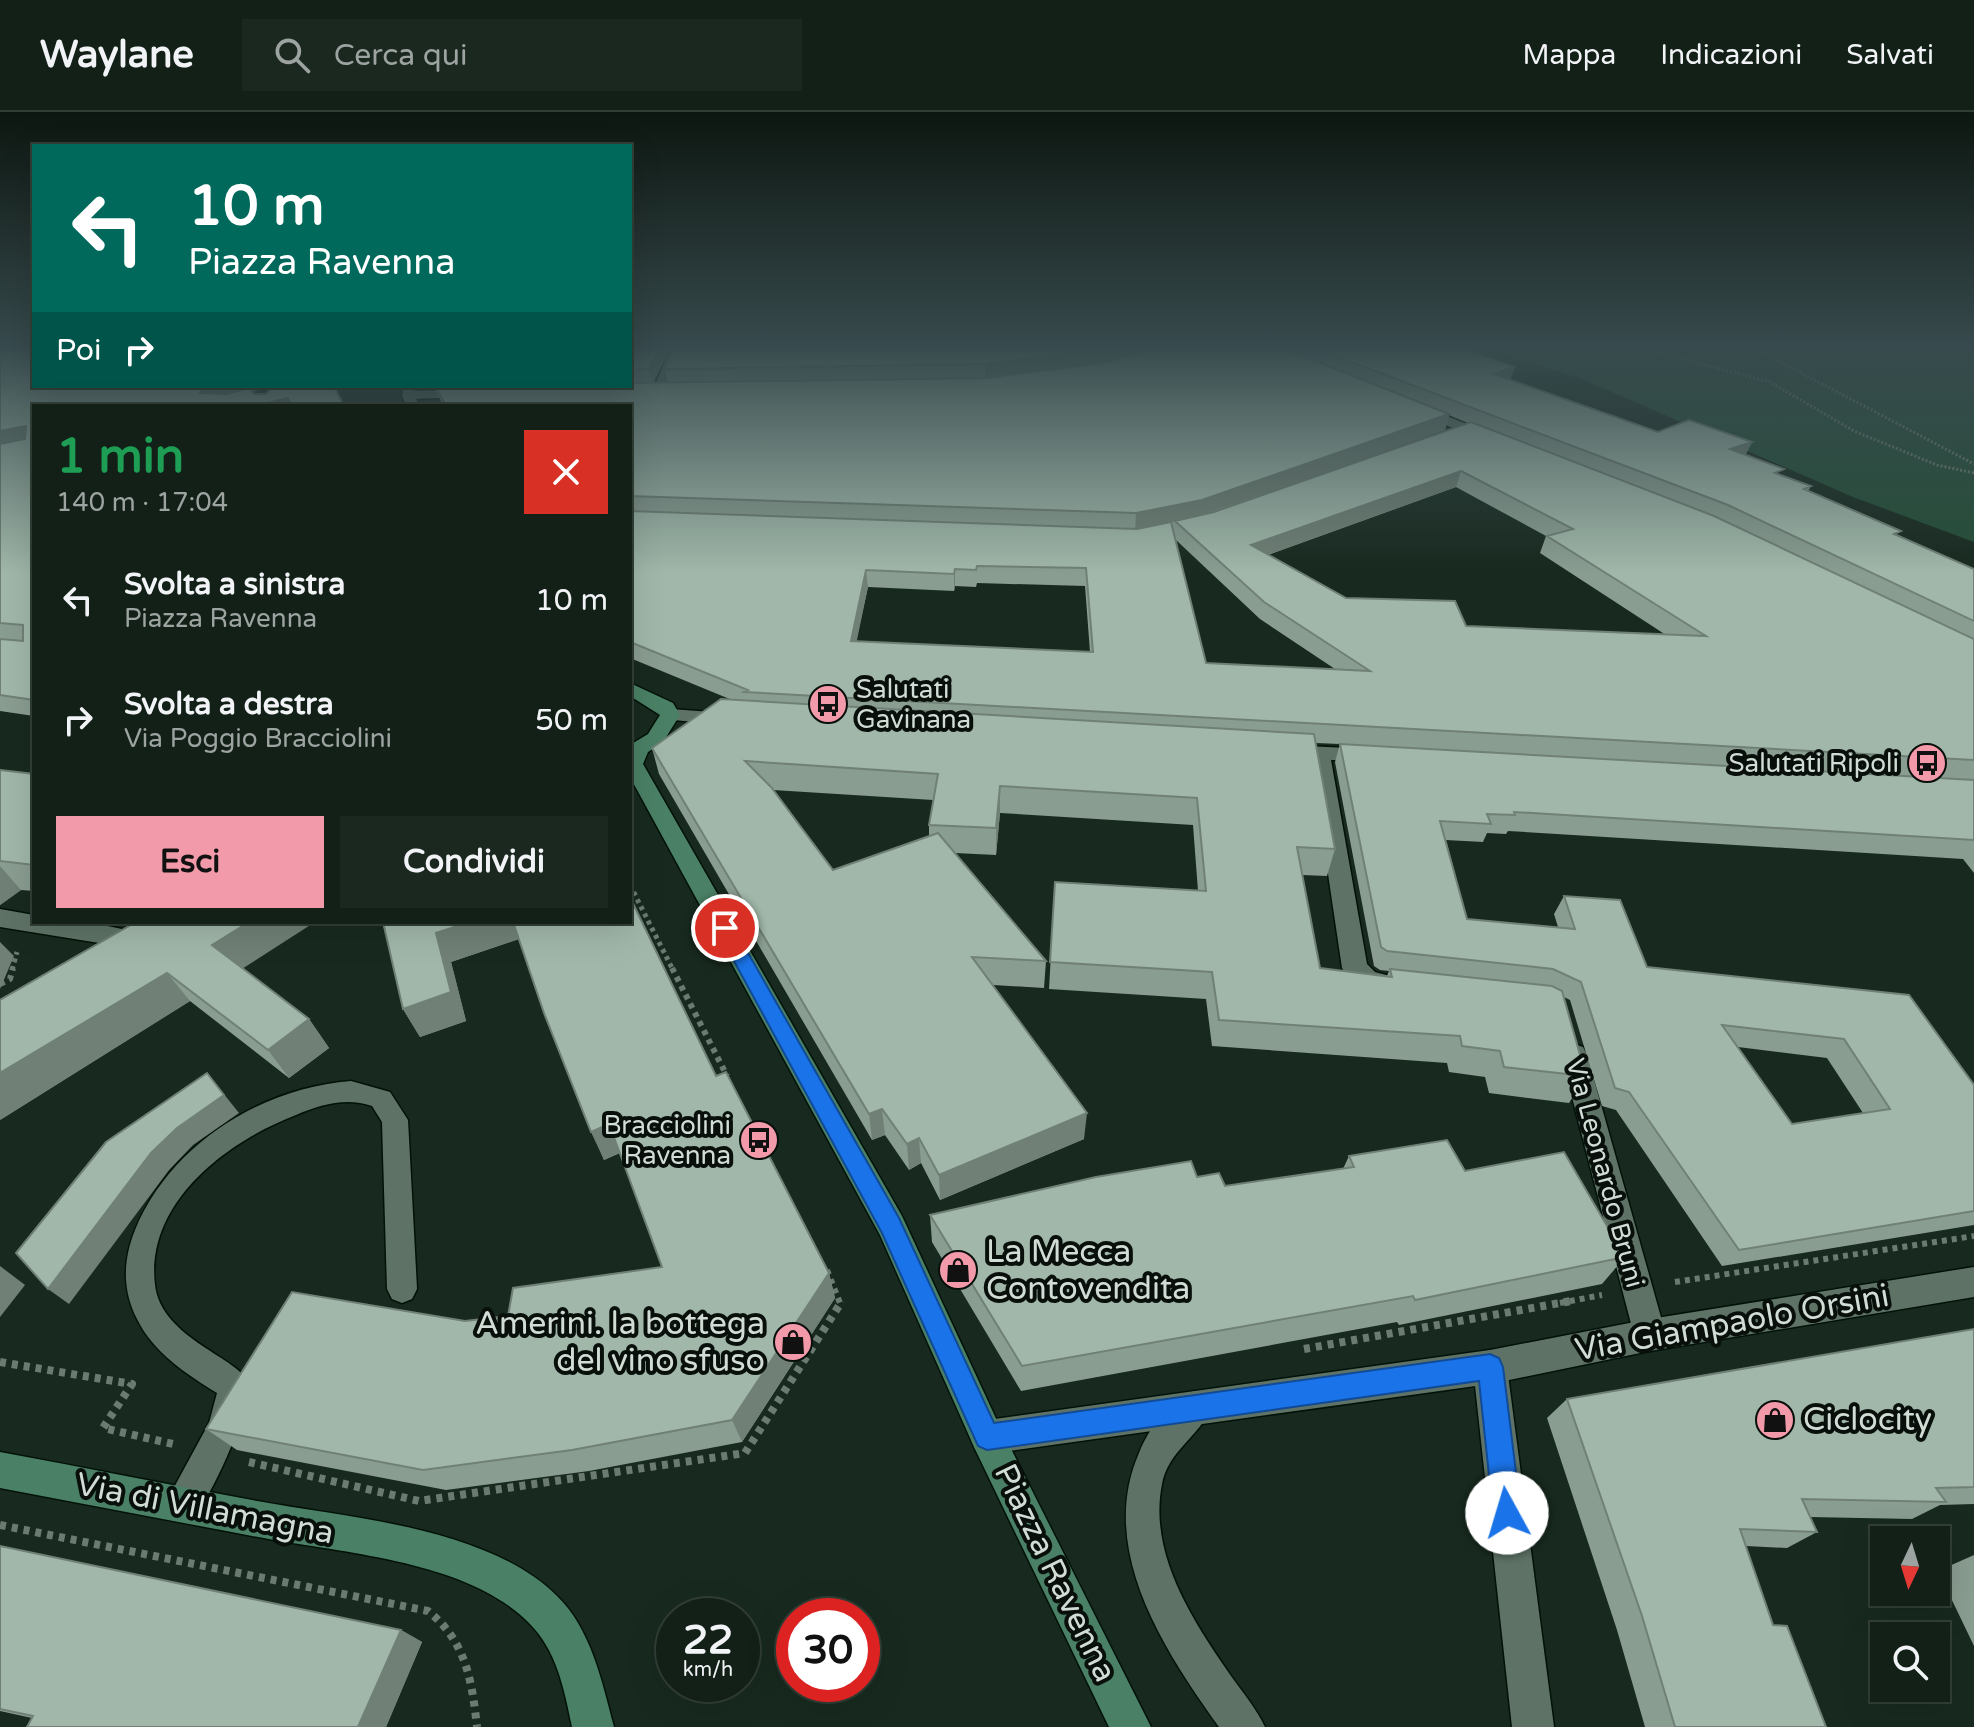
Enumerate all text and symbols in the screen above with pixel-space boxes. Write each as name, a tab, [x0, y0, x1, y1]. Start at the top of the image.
search box	[242, 19, 802, 91]
text: Waylane	[40, 32, 194, 78]
icon: search	[270, 33, 314, 77]
text: Cerca qui	[334, 37, 468, 74]
text: Mappa	[1522, 38, 1616, 72]
text: Indicazioni	[1660, 38, 1802, 72]
text: Salvati	[1846, 38, 1934, 72]
text: 10 m	[188, 173, 324, 240]
icon: left	[56, 176, 160, 280]
text: Piazza Ravenna	[188, 241, 455, 284]
icon: right	[117, 328, 161, 372]
text: Poi	[56, 332, 101, 369]
text: 1 min	[56, 428, 184, 486]
button: close	[524, 430, 608, 514]
text: 140 m · 17:04	[56, 487, 228, 518]
text: Svolta a sinistra	[124, 566, 345, 603]
icon: left	[56, 578, 100, 622]
text: 10 m	[535, 582, 608, 619]
text: Piazza Ravenna	[124, 603, 317, 634]
place label: Salutati Gavinana	[856, 674, 971, 735]
bus stop icon: Salutati Gavinana	[807, 683, 849, 725]
text: Svolta a destra	[124, 686, 334, 723]
icon: right	[56, 698, 100, 742]
text: 50 m	[535, 702, 608, 739]
text: Via Poggio Bracciolini	[124, 723, 392, 754]
bus stop icon: Salutati Ripoli	[1906, 742, 1948, 784]
place label: Salutati Ripoli	[1729, 748, 1899, 779]
button: Esci	[56, 816, 324, 908]
button: Condividi	[340, 816, 608, 908]
pin	[691, 894, 759, 962]
icon: arrive	[703, 906, 747, 950]
street label: Via Leonardo Bruni	[1559, 1055, 1651, 1291]
place label: Bracciolini Ravenna	[603, 1110, 731, 1171]
bus stop icon: Bracciolini Ravenna	[738, 1119, 780, 1161]
place label: La Mecca Contovendita	[986, 1233, 1190, 1308]
shop icon: La Mecca Contovendita	[937, 1249, 979, 1291]
street label: Via Giampaolo Orsini	[1572, 1277, 1892, 1369]
place label: Amerini. la bottega del vino sfuso	[475, 1305, 765, 1380]
shop icon: Amerini. la bottega del vino sfuso	[772, 1321, 814, 1363]
shop icon: Ciclocity	[1754, 1399, 1796, 1441]
place label: Ciclocity	[1803, 1401, 1932, 1439]
street label: Piazza Ravenna	[986, 1458, 1124, 1688]
street label: Via di Villamagna	[73, 1465, 337, 1553]
position arrow	[1465, 1471, 1549, 1555]
north arrow	[1870, 1526, 1950, 1606]
map controls	[1870, 1526, 1950, 1702]
speed limit sign: 30	[776, 1598, 880, 1702]
text: 22	[683, 1616, 733, 1664]
button: search	[1870, 1622, 1950, 1702]
text: km/h	[683, 1658, 733, 1682]

